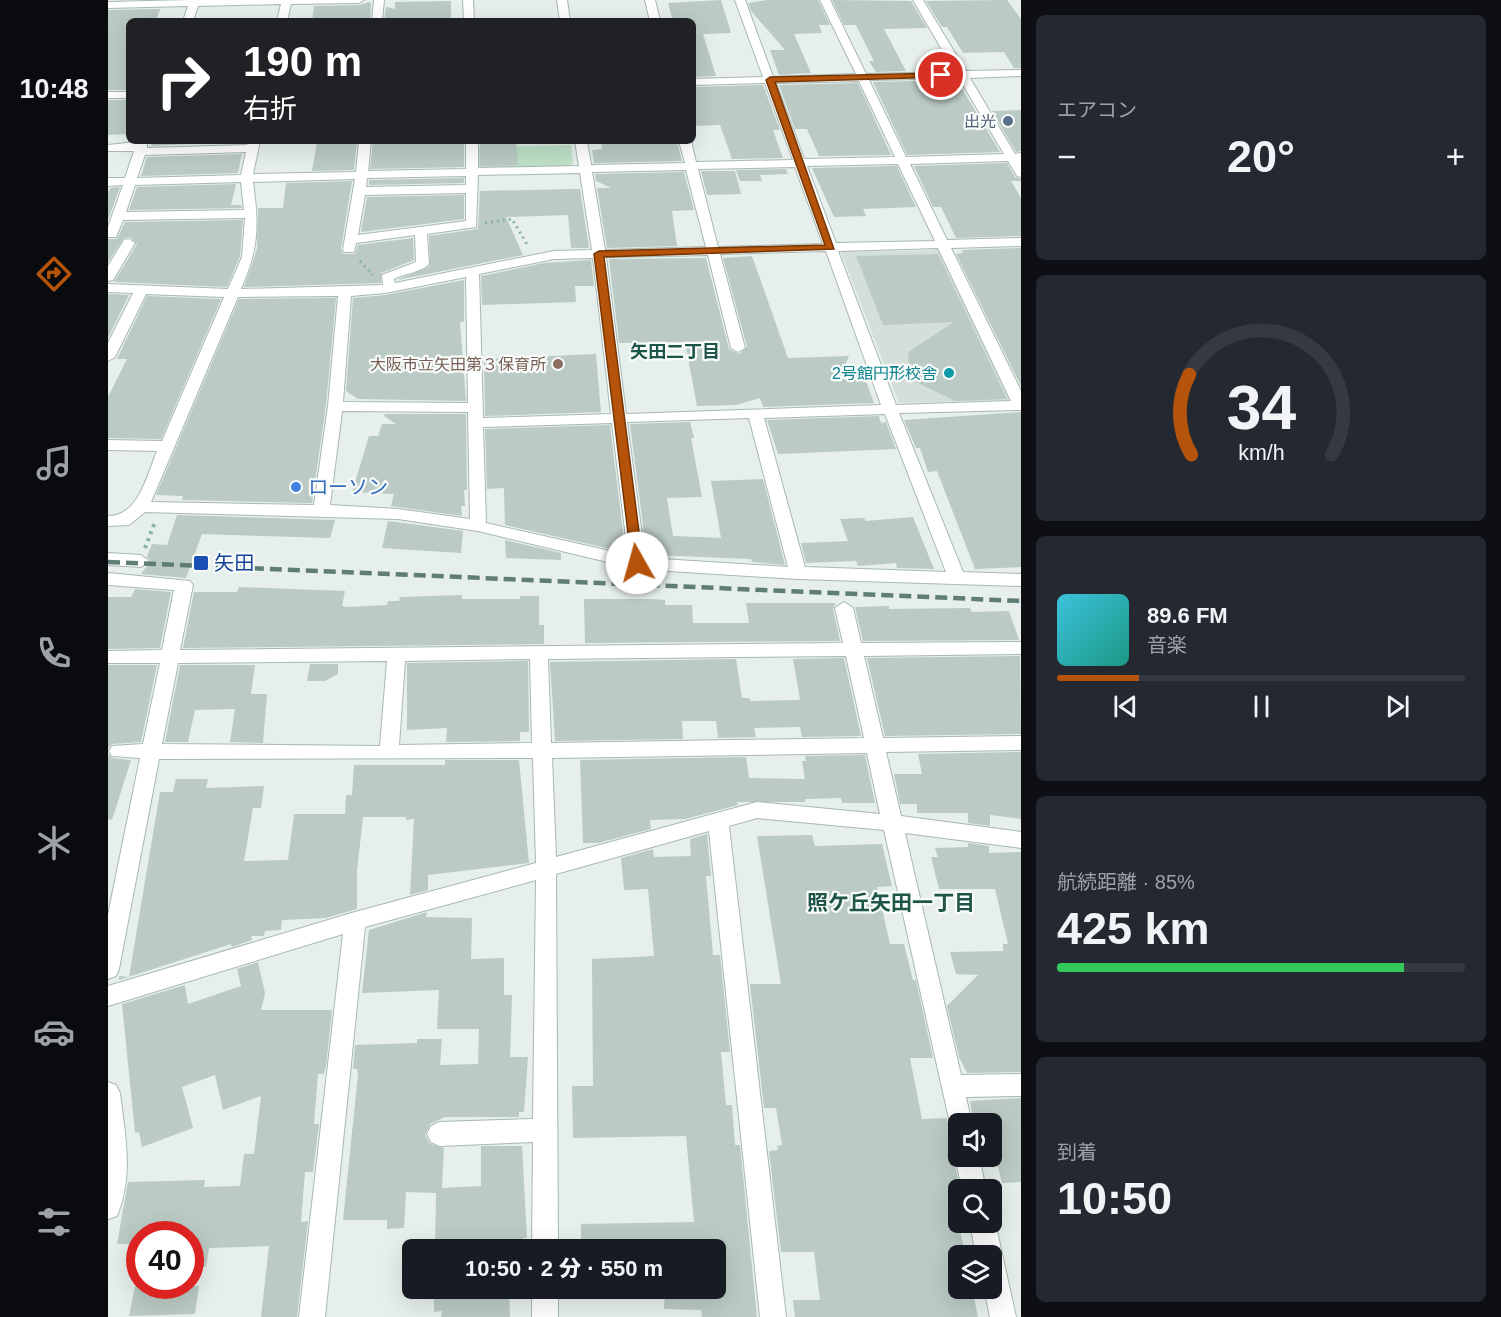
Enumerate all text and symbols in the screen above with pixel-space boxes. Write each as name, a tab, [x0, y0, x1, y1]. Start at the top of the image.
text: 190 m	[243, 38, 362, 85]
icon: right	[144, 42, 222, 120]
pin	[915, 49, 966, 100]
icon: arrive	[924, 58, 957, 91]
text: 10:48	[19, 74, 89, 104]
text: 右折	[243, 94, 297, 124]
text: エアコン	[1057, 99, 1137, 121]
place label: 出光	[964, 113, 996, 130]
marker: 出光	[1001, 114, 1015, 128]
text: 20°	[1227, 131, 1295, 182]
text: −	[1057, 138, 1076, 175]
text: +	[1446, 138, 1465, 175]
icon: directions	[33, 253, 75, 295]
district label: 矢田二丁目	[630, 342, 720, 362]
place label: 大阪市立矢田第３保育所	[370, 356, 546, 373]
marker: 大阪市立矢田第３保育所	[551, 357, 565, 371]
place label: 2号館円形校舎	[832, 365, 937, 382]
marker: 2号館円形校舎	[942, 366, 956, 380]
text: 34	[1226, 373, 1296, 442]
icon: music	[33, 442, 75, 484]
text: km/h	[1238, 442, 1284, 466]
place label: ローソン	[308, 476, 388, 498]
marker: ローソン	[289, 480, 303, 494]
position arrow	[605, 531, 669, 595]
place label: 矢田	[214, 552, 254, 574]
marker: 矢田	[192, 554, 210, 572]
text: 89.6 FM	[1147, 603, 1228, 628]
icon: phone	[33, 632, 75, 674]
text: 音楽	[1147, 634, 1187, 656]
icon: previous	[1109, 690, 1142, 723]
icon: pause	[1245, 690, 1278, 723]
icon: next	[1381, 690, 1414, 723]
icon: climate	[33, 822, 75, 864]
text: 航続距離 · 85%	[1057, 871, 1195, 893]
district label: 照ケ丘矢田一丁目	[807, 891, 975, 914]
text: 425 km	[1057, 903, 1210, 954]
icon: car	[33, 1011, 75, 1053]
map controls	[948, 1113, 1002, 1299]
button: sound	[948, 1113, 1002, 1167]
text: 到着	[1057, 1141, 1097, 1163]
text: 10:50	[1057, 1173, 1172, 1224]
button: search	[948, 1179, 1002, 1233]
icon: filters	[33, 1201, 75, 1243]
speed limit sign: 40	[126, 1221, 204, 1299]
button: layers	[948, 1245, 1002, 1299]
text: 10:50 · 2 分 · 550 m	[465, 1256, 663, 1281]

